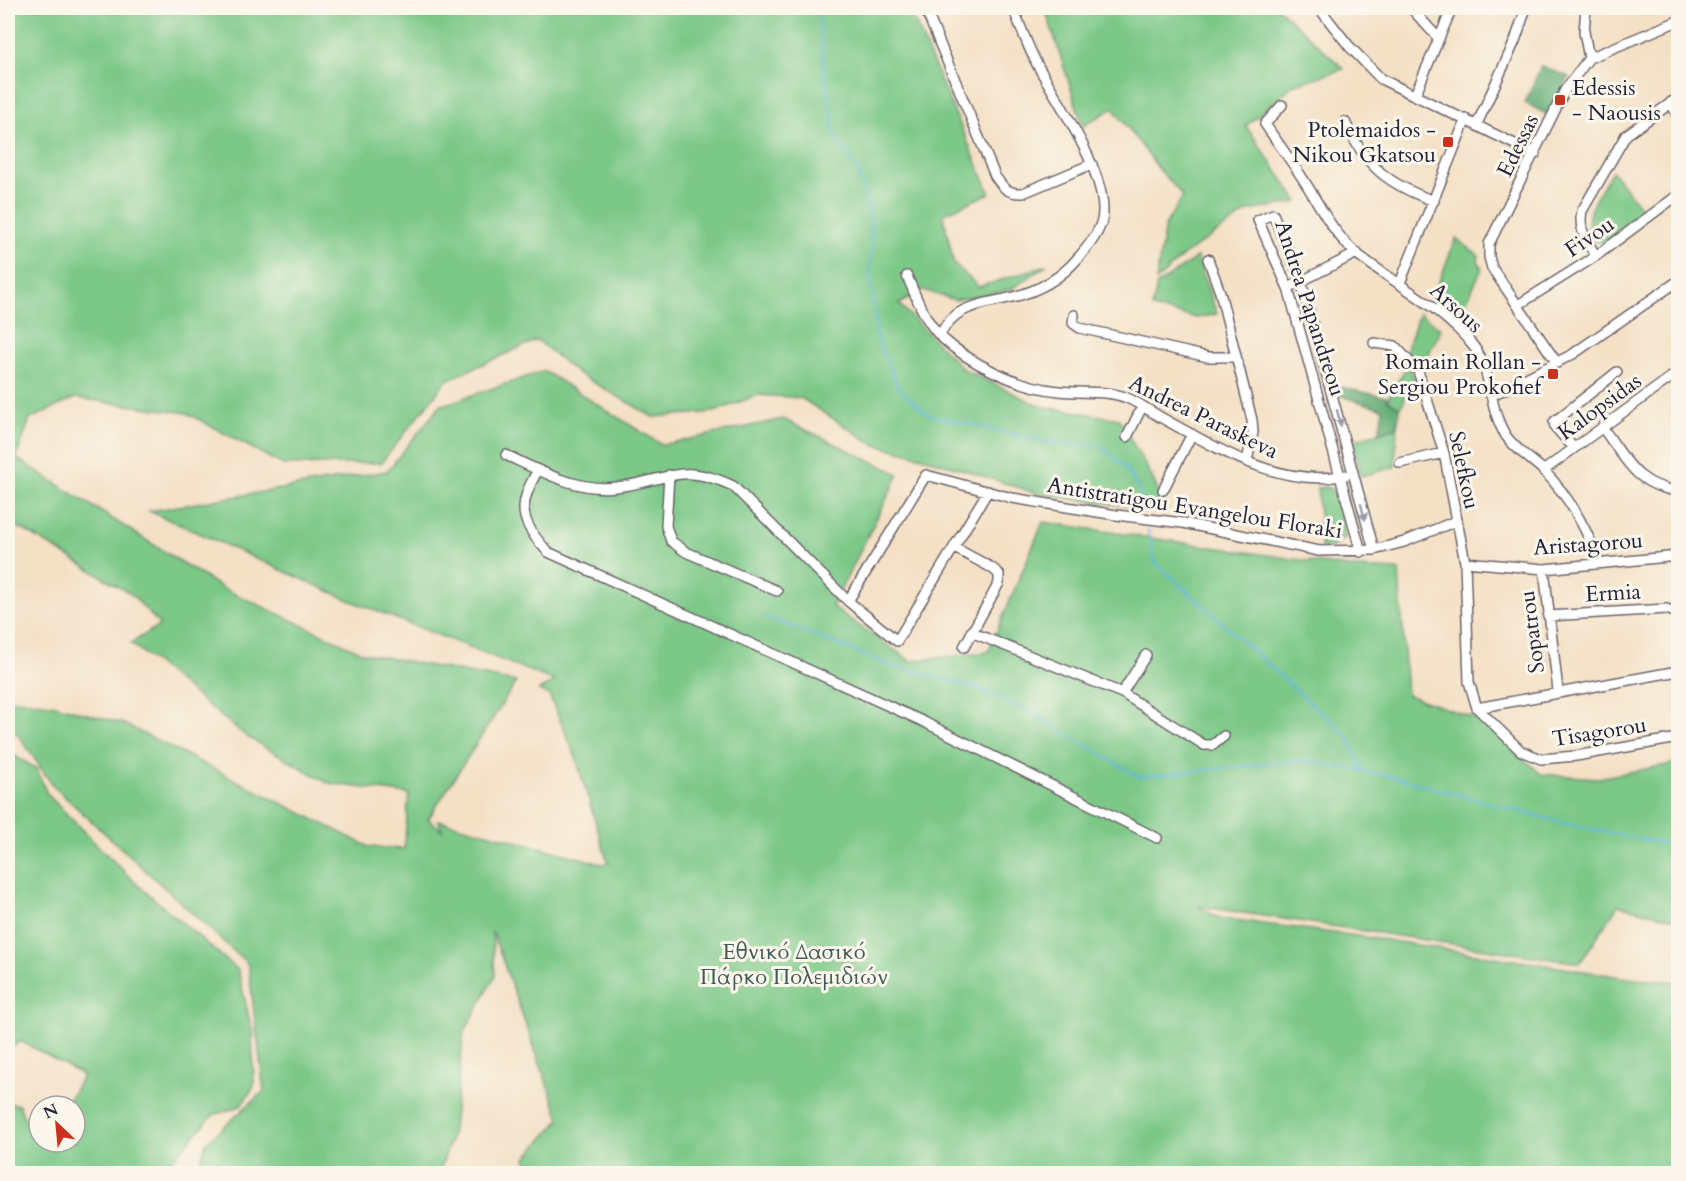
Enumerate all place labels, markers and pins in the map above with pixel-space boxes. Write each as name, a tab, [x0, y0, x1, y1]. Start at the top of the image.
place label: Edessis - Naousis	[1572, 73, 1661, 128]
marker: Edessis - Naousis	[1553, 93, 1567, 107]
place label: Ptolemaidos - Nikou Gkatsou	[1292, 115, 1436, 170]
marker: Ptolemaidos - Nikou Gkatsou	[1441, 135, 1455, 149]
place label: Romain Rollan - Sergiou Prokofief	[1378, 347, 1544, 402]
marker: Romain Rollan - Sergiou Prokofief	[1546, 367, 1560, 381]

